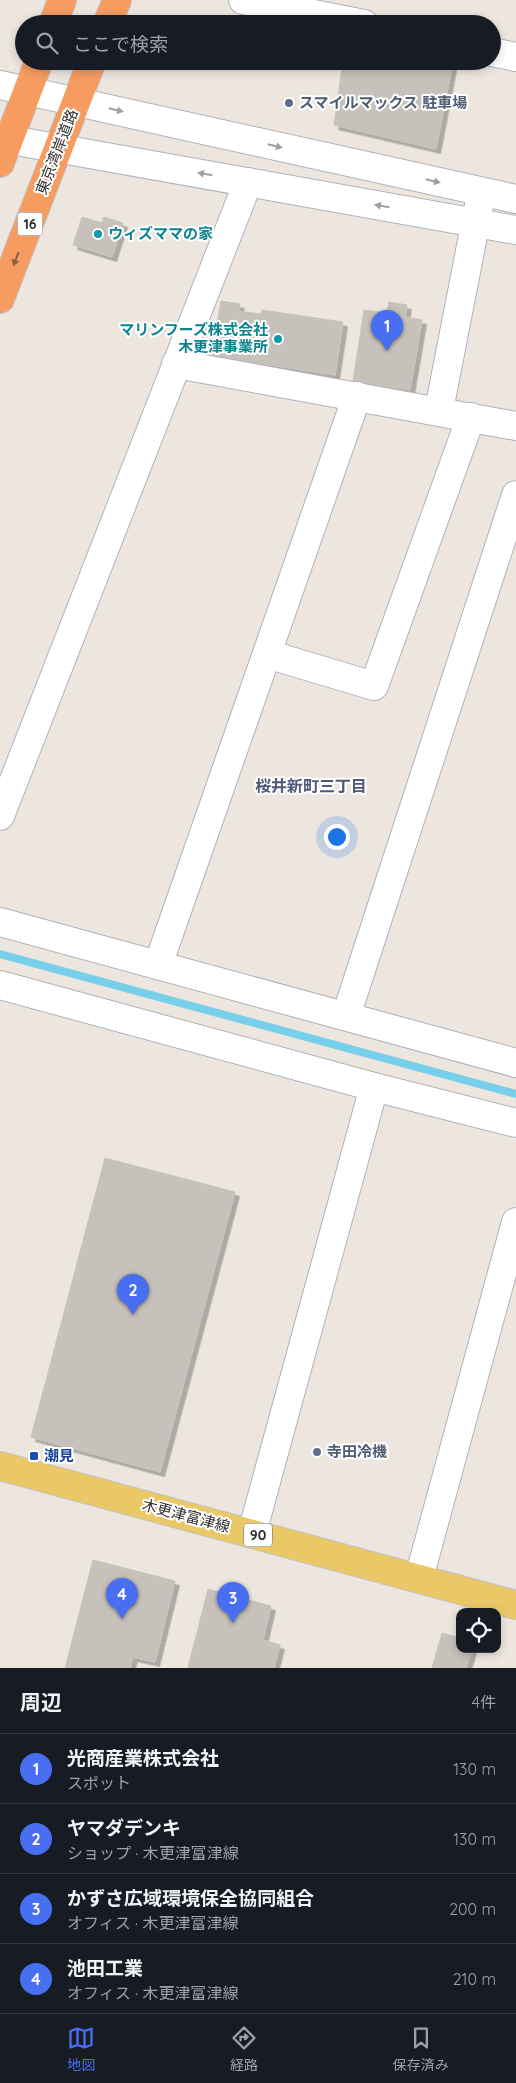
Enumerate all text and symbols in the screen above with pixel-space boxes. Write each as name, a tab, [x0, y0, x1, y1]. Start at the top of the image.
search box	[15, 15, 501, 70]
icon: search	[33, 29, 61, 57]
text: ここで検索	[73, 32, 168, 56]
place label: スマイルマックス 駐車場	[299, 93, 467, 112]
marker: スマイルマックス 駐車場	[283, 97, 295, 109]
street label: 東京湾岸道路	[32, 106, 82, 197]
one-way arrow	[108, 106, 124, 114]
one-way arrow	[267, 142, 283, 150]
one-way arrow	[196, 170, 212, 178]
one-way arrow	[426, 177, 441, 185]
one-way arrow	[374, 201, 390, 209]
road number: 16	[18, 212, 42, 235]
place label: ウィズママの家	[108, 224, 213, 243]
marker: ウィズママの家	[92, 228, 104, 240]
one-way arrow	[12, 252, 20, 267]
pin: 1	[371, 310, 403, 351]
place label: マリンフーズ株式会社 木更津事業所	[119, 320, 268, 356]
marker: マリンフーズ株式会社 木更津事業所	[272, 333, 284, 345]
district label: 桜井新町三丁目	[255, 776, 367, 796]
your location	[324, 824, 350, 850]
pin: 2	[117, 1274, 149, 1315]
place label: 寺田冷機	[327, 1442, 387, 1461]
place label: 潮見	[44, 1446, 74, 1465]
marker: 寺田冷機	[311, 1446, 323, 1458]
marker: 潮見	[28, 1450, 40, 1462]
street label: 木更津富津線	[140, 1495, 232, 1536]
road number: 90	[244, 1524, 272, 1546]
pin: 4	[106, 1578, 138, 1619]
pin: 3	[217, 1582, 249, 1623]
map controls	[456, 1608, 501, 1653]
button: locate	[456, 1608, 501, 1653]
text: 周辺	[20, 1689, 62, 1715]
text: 4件	[472, 1692, 496, 1712]
text: 光商産業株式会社	[67, 1746, 219, 1770]
text: 1	[33, 1759, 39, 1779]
text: 130 m	[453, 1759, 496, 1779]
text: スポット	[67, 1773, 131, 1793]
text: ヤマダデンキ	[67, 1816, 181, 1840]
text: 2	[31, 1829, 41, 1849]
text: 130 m	[453, 1829, 496, 1849]
text: ショップ · 木更津富津線	[67, 1843, 239, 1863]
text: かずさ広域環境保全協同組合	[67, 1886, 314, 1910]
text: 3	[32, 1899, 40, 1919]
text: 200 m	[449, 1899, 496, 1919]
text: オフィス · 木更津富津線	[67, 1913, 239, 1933]
text: 池田工業	[67, 1956, 143, 1980]
text: 4	[31, 1969, 41, 1989]
text: 210 m	[453, 1969, 496, 1989]
text: オフィス · 木更津富津線	[67, 1983, 239, 2003]
tab: 地図	[67, 2024, 95, 2074]
tab: 経路	[230, 2024, 258, 2074]
tab: 保存済み	[393, 2024, 449, 2074]

